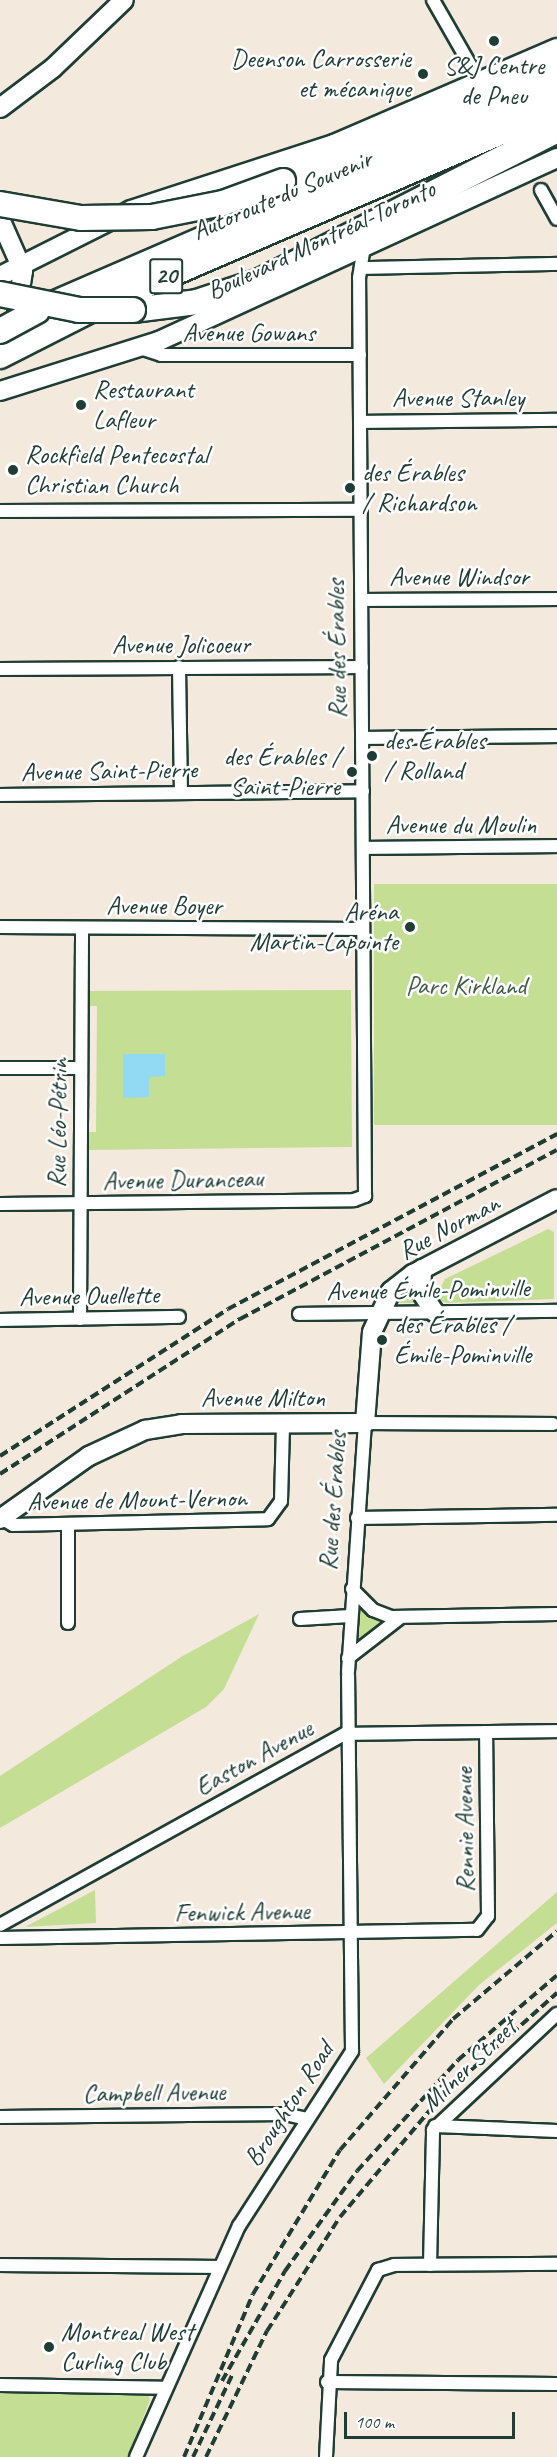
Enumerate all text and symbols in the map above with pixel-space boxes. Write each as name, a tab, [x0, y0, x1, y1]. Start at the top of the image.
marker: S&J Centre de Pneu	[487, 34, 501, 48]
place label: Deenson Carrosserie et mécanique	[231, 43, 411, 104]
place label: S&J Centre de Pneu	[444, 50, 544, 112]
marker: Deenson Carrosserie et mécanique	[416, 67, 430, 81]
street label: Autoroute du Souvenir	[188, 143, 376, 247]
street label: Boulevard Montréal-Toronto	[202, 173, 440, 307]
road number: 20	[148, 255, 184, 297]
street label: Avenue Gowans	[183, 317, 315, 349]
place label: Restaurant Lafleur	[93, 374, 194, 436]
street label: Avenue Stanley	[392, 382, 524, 414]
marker: Restaurant Lafleur	[74, 398, 88, 412]
place label: Rockfield Pentecostal Christian Church	[25, 439, 209, 500]
place label: des Érables / Richardson	[362, 457, 476, 518]
marker: Rockfield Pentecostal Christian Church	[6, 463, 20, 477]
marker: des Érables / Richardson	[343, 481, 357, 495]
street label: Avenue Windsor	[389, 561, 529, 593]
street label: Rue des Érables	[320, 579, 354, 719]
street label: Avenue Jolicoeur	[112, 629, 250, 661]
place label: des Érables / Rolland	[384, 725, 486, 786]
place label: des Érables / Saint-Pierre	[223, 741, 340, 802]
marker: des Érables / Rolland	[365, 749, 379, 763]
street label: Avenue Saint-Pierre	[21, 754, 197, 788]
marker: des Érables / Saint-Pierre	[345, 765, 359, 779]
street label: Avenue du Moulin	[386, 809, 536, 841]
street label: Avenue Boyer	[106, 890, 222, 922]
place label: Aréna Martin-Lapointe	[250, 896, 398, 958]
marker: Aréna Martin-Lapointe	[403, 920, 417, 934]
park label: Parc Kirkland	[406, 970, 526, 1002]
street label: Rue Léo-Pétrin	[41, 1058, 75, 1188]
street label: Avenue Duranceau	[102, 1163, 264, 1197]
street label: Rue Norman	[393, 1187, 505, 1267]
street label: Avenue Émile-Pominville	[326, 1273, 530, 1307]
street label: Avenue Ouellette	[19, 1279, 159, 1313]
place label: des Érables / Émile-Pominville	[394, 1309, 531, 1370]
marker: des Érables / Émile-Pominville	[375, 1333, 389, 1347]
street label: Avenue Milton	[201, 1382, 325, 1414]
street label: Rue des Érables	[313, 1430, 353, 1572]
street label: Avenue de Mount-Vernon	[27, 1482, 247, 1518]
street label: Easton Avenue	[190, 1713, 318, 1803]
street label: Rennie Avenue	[448, 1767, 482, 1893]
street label: Fenwick Avenue	[174, 1895, 310, 1929]
street label: Milner Street	[415, 2012, 523, 2118]
street label: Broughton Road	[237, 2036, 341, 2172]
street label: Campbell Avenue	[82, 2076, 226, 2110]
place label: Montreal West Curling Club	[61, 2316, 193, 2378]
marker: Montreal West Curling Club	[42, 2340, 56, 2354]
scale bar	[347, 2400, 518, 2438]
text: 100 m	[355, 2411, 394, 2433]

